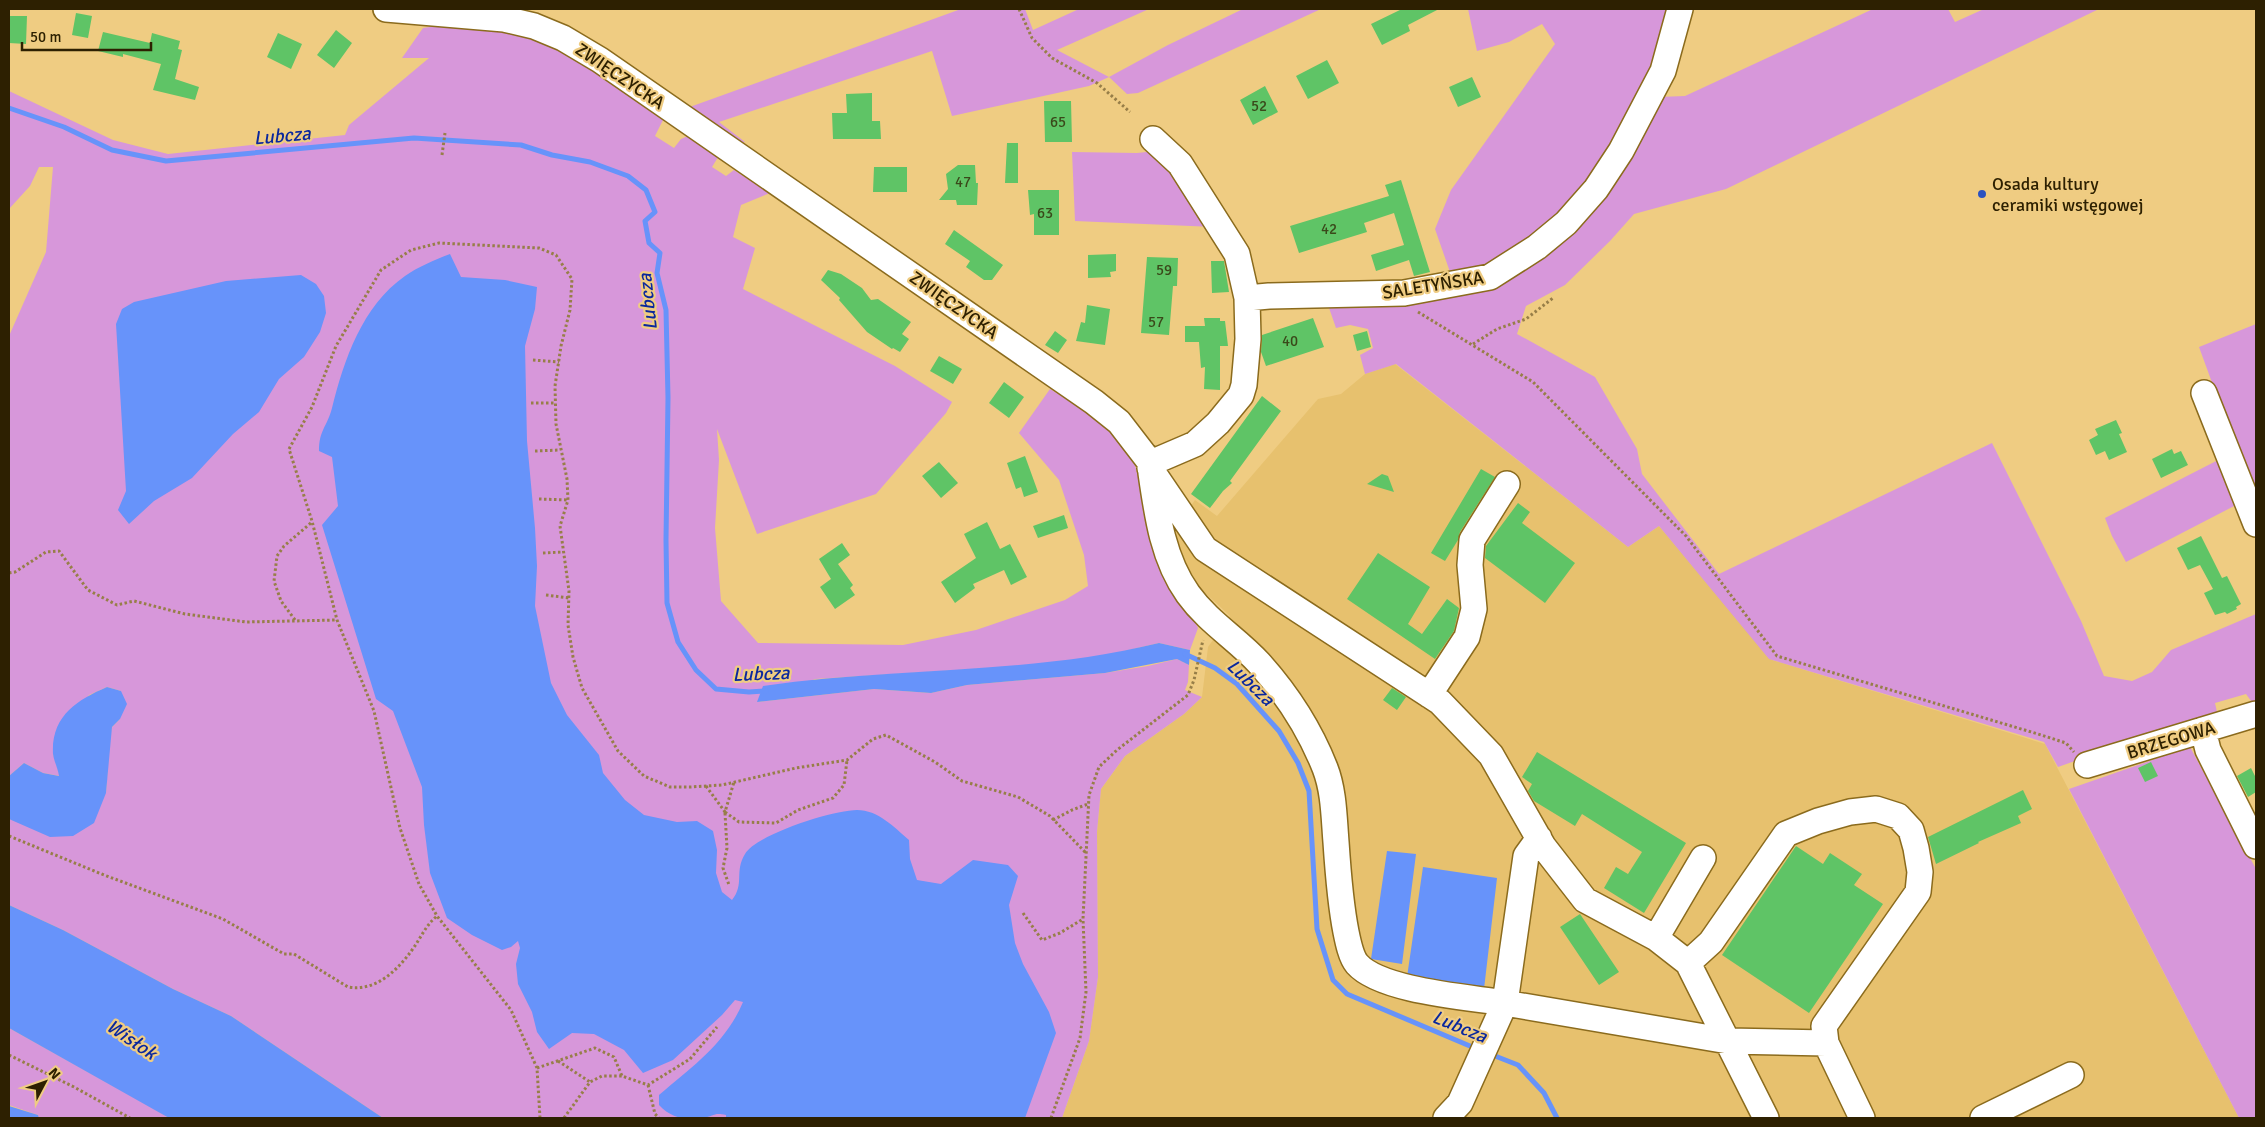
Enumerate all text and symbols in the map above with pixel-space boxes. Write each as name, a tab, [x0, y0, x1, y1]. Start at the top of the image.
scale bar	[22, 20, 151, 52]
text: 50 m	[30, 28, 61, 46]
street label: ZWIĘCZYCKA	[571, 38, 669, 114]
house number: 52	[1251, 97, 1267, 115]
house number: 65	[1050, 113, 1066, 131]
water label: Lubcza	[253, 121, 313, 150]
house number: 47	[955, 173, 971, 191]
place label: Osada kultury ceramiki wstęgowej	[1992, 173, 2143, 216]
marker: Osada kultury ceramiki wstęgowej	[1976, 188, 1988, 200]
house number: 63	[1037, 204, 1053, 222]
house number: 42	[1321, 220, 1337, 238]
house number: 59	[1156, 261, 1172, 279]
street label: ZWIĘCZYCKA	[905, 266, 1003, 344]
street label: SALETYŃSKA	[1381, 266, 1485, 304]
water label: Lubcza	[633, 271, 663, 331]
house number: 57	[1148, 313, 1164, 331]
house number: 40	[1282, 332, 1298, 350]
water label: Lubcza	[1221, 654, 1280, 712]
water label: Lubcza	[732, 661, 791, 687]
street label: BRZEGOWA	[2124, 716, 2218, 764]
water label: Lubcza	[1429, 1005, 1492, 1049]
water label: Wisłok	[102, 1014, 162, 1066]
north arrow	[20, 1057, 70, 1107]
text: N	[45, 1065, 64, 1083]

